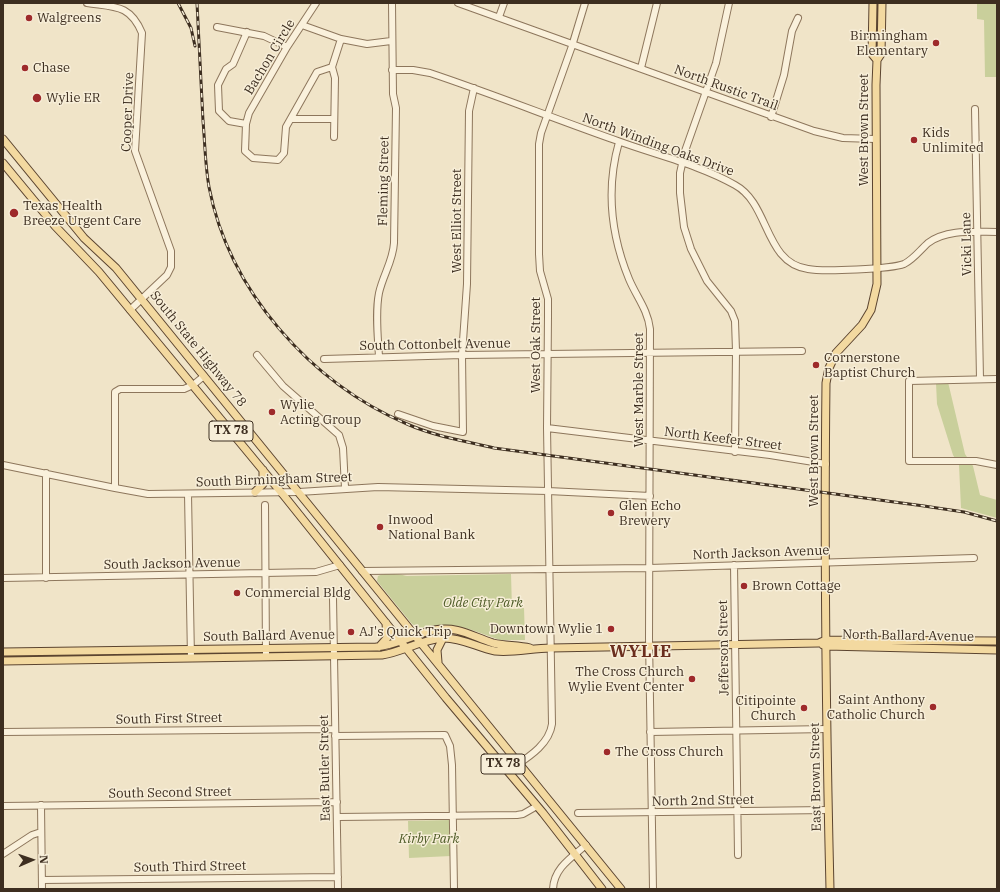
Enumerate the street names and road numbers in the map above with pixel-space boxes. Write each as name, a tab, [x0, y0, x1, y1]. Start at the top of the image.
street label: Bachon Circle	[241, 16, 299, 98]
street label: North Rustic Trail	[672, 62, 780, 114]
street label: Cooper Drive	[119, 72, 137, 152]
street label: West Brown Street	[856, 74, 872, 186]
street label: North Winding Oaks Drive	[580, 110, 736, 180]
street label: Fleming Street	[375, 136, 393, 226]
street label: West Elliot Street	[449, 169, 465, 273]
street label: Vicki Lane	[959, 212, 975, 276]
street label: South State Highway 78	[146, 288, 250, 410]
street label: West Oak Street	[528, 297, 544, 393]
street label: West Marble Street	[631, 332, 647, 448]
street label: South Cottonbelt Avenue	[359, 336, 511, 354]
street label: West Brown Street	[806, 395, 822, 507]
road number: TX 78	[209, 421, 253, 441]
street label: North Keefer Street	[663, 424, 783, 454]
street label: South Birmingham Street	[196, 469, 352, 491]
street label: North Jackson Avenue	[692, 543, 830, 563]
street label: South Jackson Avenue	[104, 555, 240, 573]
street label: Jefferson Street	[715, 600, 733, 696]
street label: South Ballard Avenue	[203, 627, 335, 645]
street label: North Ballard Avenue	[842, 627, 974, 645]
street label: South First Street	[115, 710, 223, 728]
street label: East Butler Street	[316, 715, 334, 821]
street label: East Brown Street	[807, 722, 825, 832]
road number: TX 78	[481, 754, 525, 774]
street label: South Second Street	[108, 784, 232, 802]
street label: North 2nd Street	[652, 792, 754, 810]
street label: South Third Street	[134, 858, 246, 876]

